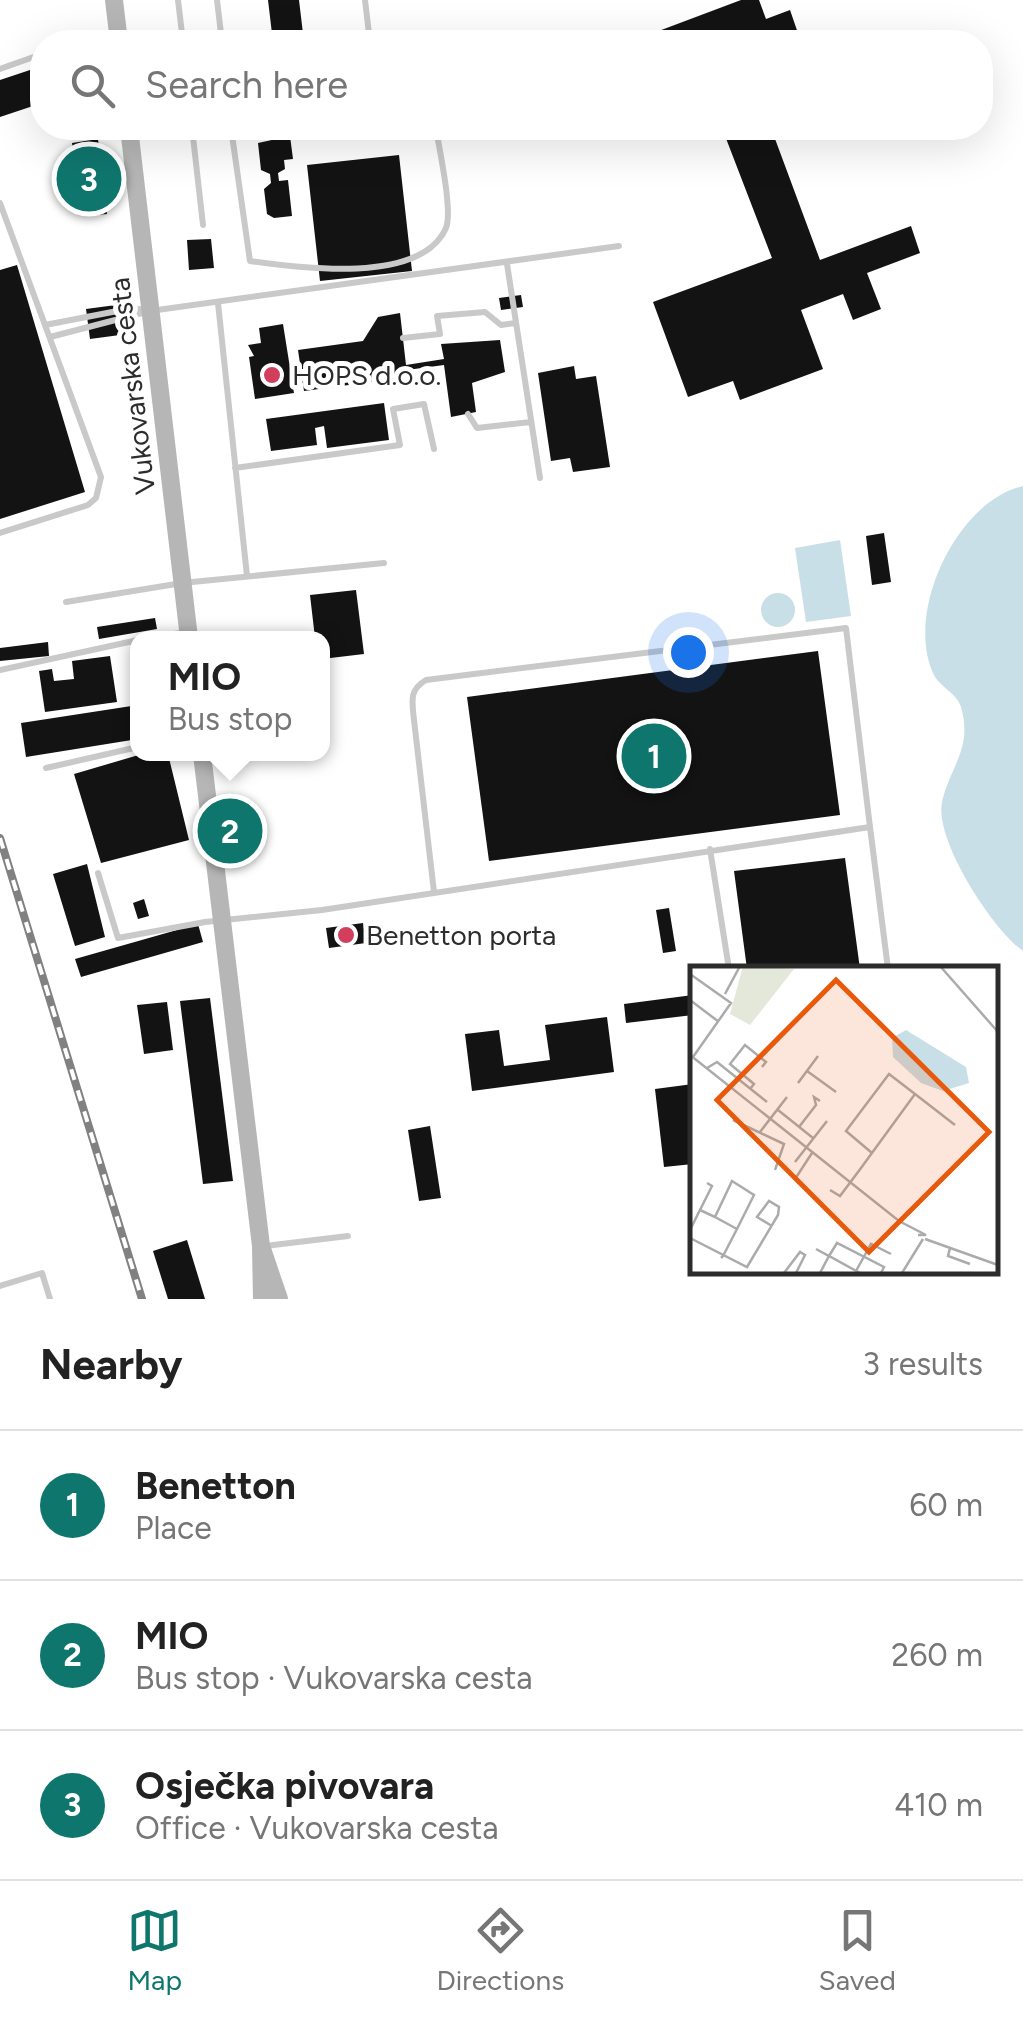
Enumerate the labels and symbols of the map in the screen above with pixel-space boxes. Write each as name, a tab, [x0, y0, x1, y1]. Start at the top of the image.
pin: 3	[56, 142, 122, 216]
street label: Vukovarska cesta	[102, 276, 162, 496]
place label: HOPS d.o.o.	[292, 358, 441, 392]
marker: HOPS d.o.o.	[261, 364, 283, 386]
your location	[663, 627, 714, 678]
pin: 1	[622, 718, 686, 794]
pin: 2	[198, 794, 262, 868]
place label: Benetton porta	[366, 918, 556, 952]
marker: Benetton porta	[335, 924, 357, 946]
inset map	[690, 966, 998, 1274]

